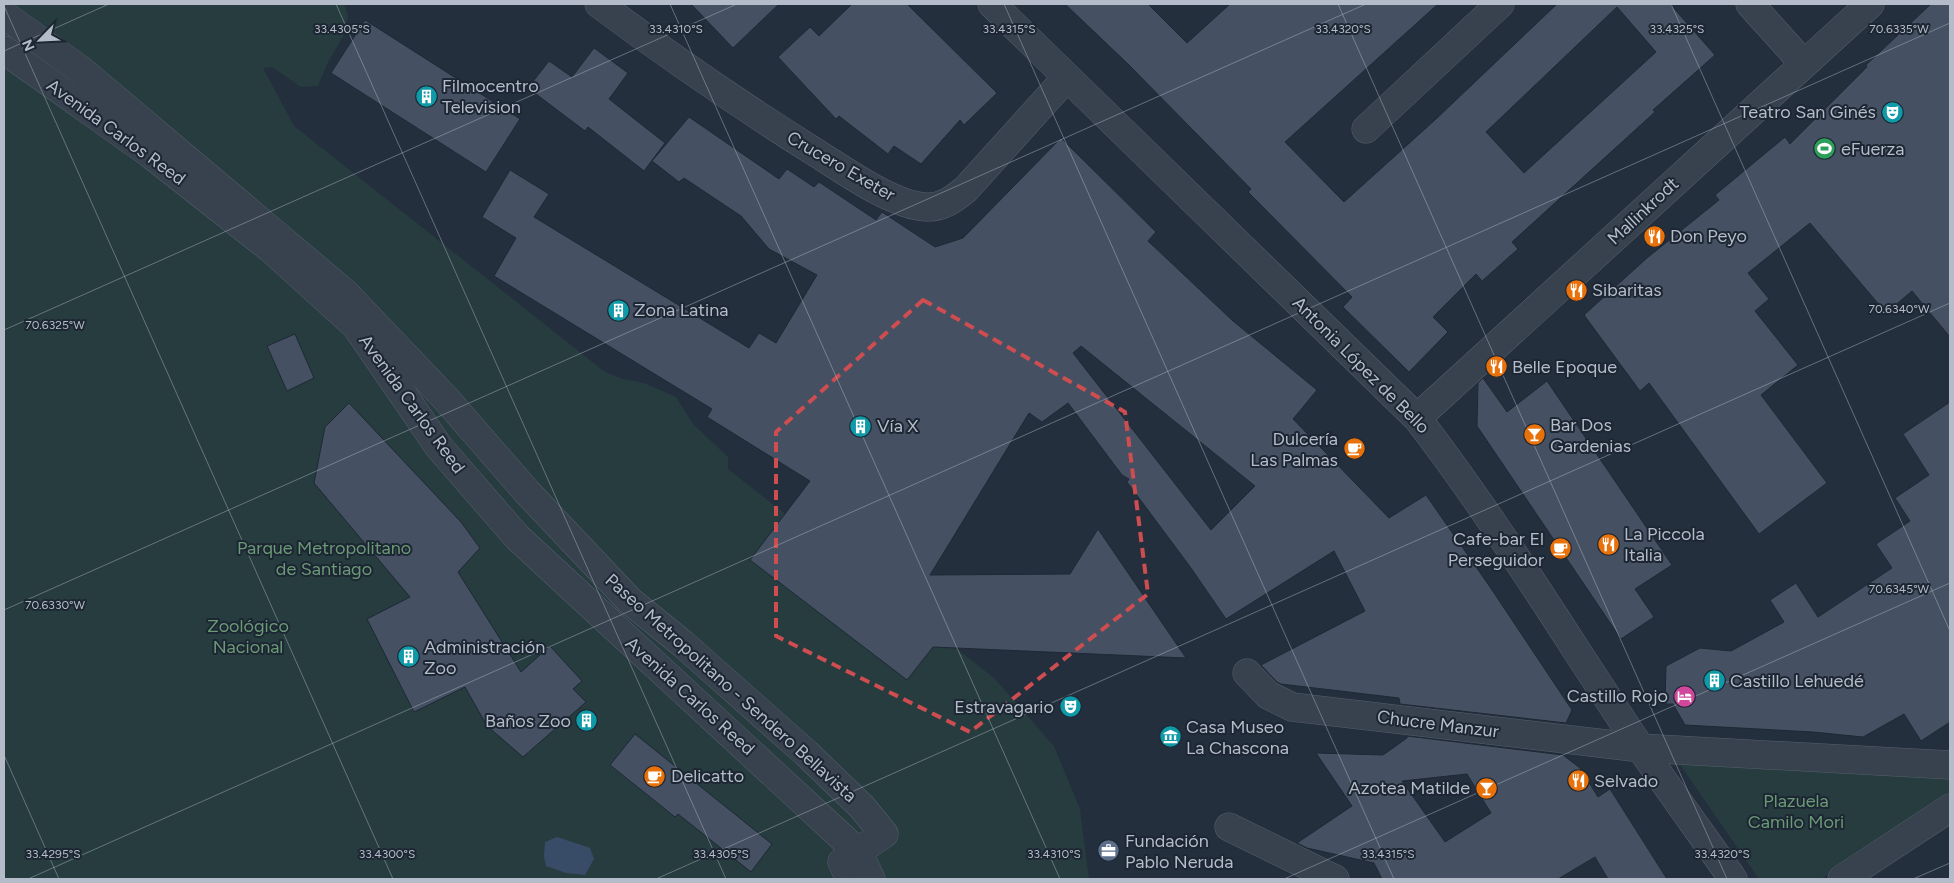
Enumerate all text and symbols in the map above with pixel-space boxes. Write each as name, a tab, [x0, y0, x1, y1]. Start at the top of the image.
north arrow	[15, 15, 65, 65]
text: 33.4305°S	[314, 22, 370, 36]
text: 33.4310°S	[649, 22, 703, 36]
text: 33.4315°S	[982, 22, 1036, 36]
text: 33.4320°S	[1315, 22, 1371, 36]
text: 33.4325°S	[1650, 22, 1704, 36]
text: 70.6335°W	[1869, 22, 1929, 36]
text: N	[19, 37, 39, 53]
street label: Avenida Carlos Reed	[42, 74, 190, 190]
place label: Filmocentro Television	[442, 75, 539, 118]
building icon: Filmocentro Television	[414, 84, 438, 108]
theatre icon: Teatro San Ginés	[1880, 100, 1904, 124]
place label: Teatro San Ginés	[1740, 101, 1876, 123]
street label: Crucero Exeter	[783, 126, 899, 206]
sports icon: eFuerza	[1813, 137, 1837, 161]
place label: eFuerza	[1841, 138, 1904, 160]
street label: Mallinkrodt	[1603, 172, 1683, 249]
restaurant icon: Don Peyo	[1642, 224, 1666, 248]
place label: Don Peyo	[1670, 225, 1747, 247]
restaurant icon: Sibaritas	[1564, 278, 1588, 302]
place label: Sibaritas	[1592, 279, 1662, 301]
street label: Antonia López de Bello	[1288, 292, 1434, 438]
building icon: Zona Latina	[606, 298, 630, 322]
place label: Zona Latina	[634, 299, 728, 321]
text: 70.6340°W	[1868, 302, 1930, 316]
text: 70.6325°W	[25, 318, 85, 332]
street label: Avenida Carlos Reed	[354, 330, 470, 478]
restaurant icon: Belle Epoque	[1484, 355, 1508, 379]
place label: Belle Epoque	[1512, 356, 1617, 378]
building icon: Vía X	[849, 414, 873, 438]
place label: Bar Dos Gardenias	[1550, 414, 1631, 457]
place label: Vía X	[877, 415, 918, 437]
bar icon: Bar Dos Gardenias	[1522, 423, 1546, 447]
place label: Dulcería Las Palmas	[1250, 428, 1338, 471]
cafe icon: Dulcería Las Palmas	[1342, 437, 1366, 461]
place label: La Piccola Italia	[1624, 523, 1705, 566]
place label: Cafe-bar El Perseguidor	[1448, 528, 1544, 571]
restaurant icon: La Piccola Italia	[1596, 532, 1620, 556]
park label: Parque Metropolitano de Santiago	[237, 537, 411, 580]
cafe icon: Cafe-bar El Perseguidor	[1548, 537, 1572, 561]
street label: Paseo Metropolitano - Sendero Bellavista	[601, 569, 861, 807]
text: 70.6345°W	[1869, 582, 1930, 596]
text: 70.6330°W	[25, 598, 86, 612]
park label: Zoológico Nacional	[207, 615, 289, 658]
street label: Avenida Carlos Reed	[621, 632, 759, 760]
place label: Administración Zoo	[424, 636, 545, 679]
building icon: Administración Zoo	[396, 645, 420, 669]
building icon: Castillo Lehuedé	[1702, 669, 1726, 693]
place label: Castillo Lehuedé	[1730, 670, 1864, 692]
hotel icon: Castillo Rojo	[1672, 684, 1696, 708]
place label: Castillo Rojo	[1567, 685, 1668, 707]
theatre icon: Estravagario	[1058, 695, 1082, 719]
place label: Estravagario	[954, 696, 1054, 718]
street label: Chucre Manzur	[1376, 706, 1500, 742]
building icon: Baños Zoo	[575, 709, 599, 733]
place label: Baños Zoo	[485, 710, 571, 732]
place label: Casa Museo La Chascona	[1186, 716, 1289, 759]
museum icon: Casa Museo La Chascona	[1158, 725, 1182, 749]
cafe icon: Delicatto	[643, 764, 667, 788]
place label: Delicatto	[671, 765, 744, 787]
restaurant icon: Selvado	[1566, 769, 1590, 793]
place label: Selvado	[1594, 770, 1658, 792]
bar icon: Azotea Matilde	[1474, 776, 1498, 800]
place label: Azotea Matilde	[1349, 777, 1470, 799]
park label: Plazuela Camilo Mori	[1748, 790, 1844, 833]
place label: Fundación Pablo Neruda	[1125, 830, 1233, 873]
office icon: Fundación Pablo Neruda	[1097, 839, 1121, 863]
text: 33.4295°S	[25, 847, 81, 861]
text: 33.4300°S	[359, 847, 415, 861]
text: 33.4305°S	[693, 847, 749, 861]
text: 33.4310°S	[1027, 847, 1081, 861]
text: 33.4315°S	[1361, 847, 1415, 861]
text: 33.4320°S	[1694, 847, 1750, 861]

